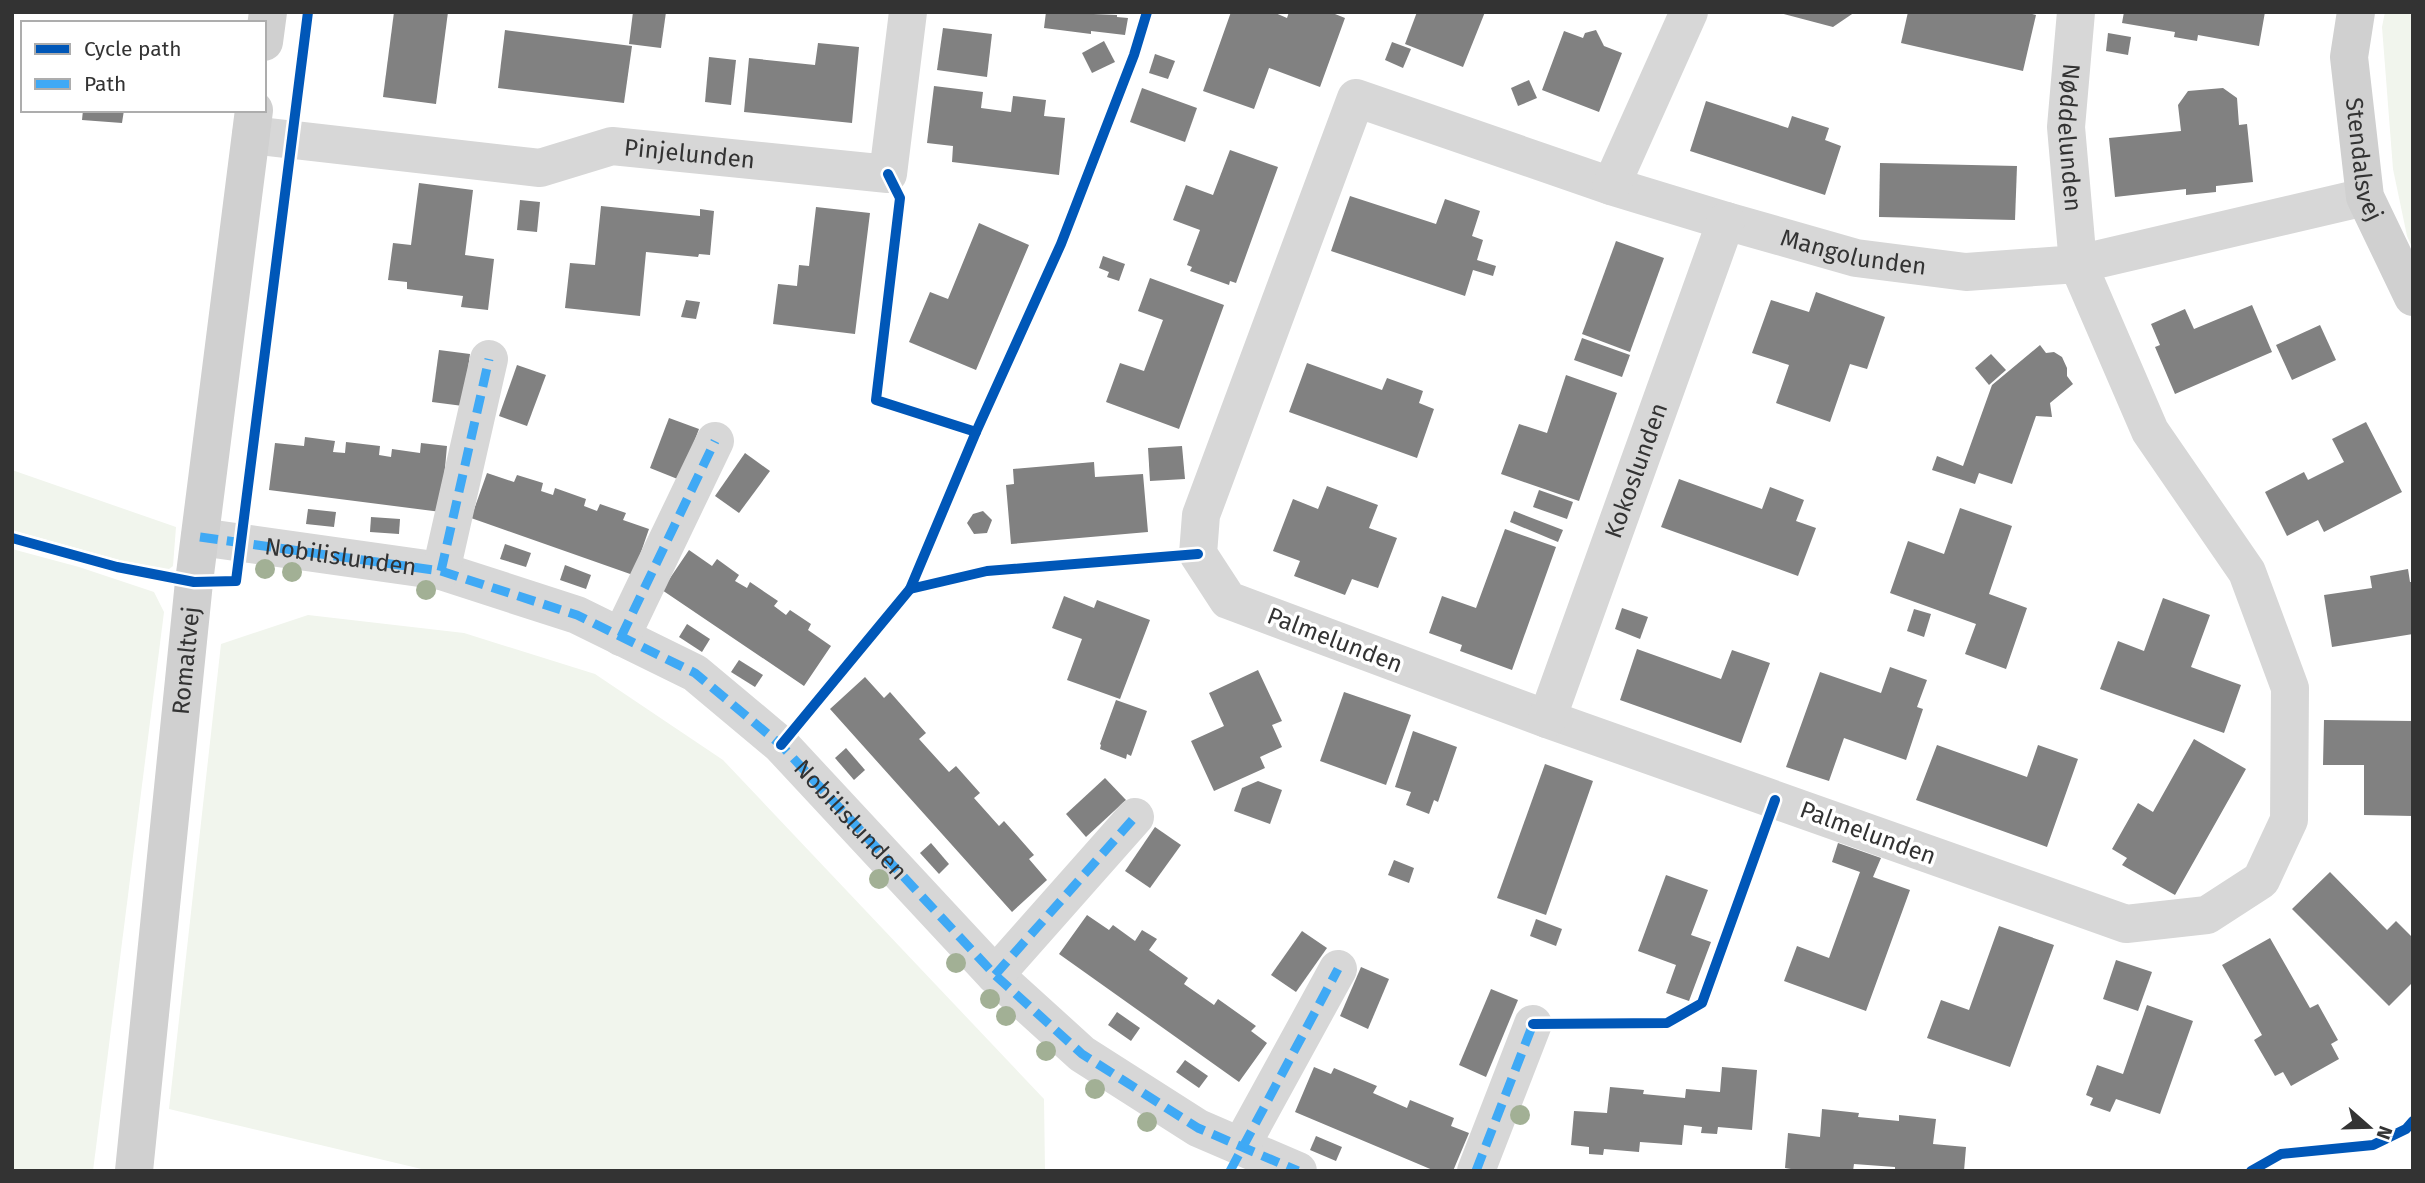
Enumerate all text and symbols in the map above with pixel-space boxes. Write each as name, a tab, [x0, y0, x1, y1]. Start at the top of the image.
legend	[21, 21, 266, 112]
text: Cycle path	[84, 36, 182, 62]
street label: Nøddelunden	[2052, 62, 2087, 213]
text: Path	[84, 71, 126, 97]
street label: Stendalsvej	[2340, 96, 2388, 226]
street label: Pinjelunden	[623, 133, 756, 174]
street label: Mangolunden	[1777, 223, 1928, 281]
street label: Kokoslunden	[1599, 399, 1673, 542]
street label: Nobilislunden	[263, 532, 418, 581]
street label: Palmelunden	[1263, 601, 1407, 679]
street label: Romaltvej	[167, 605, 205, 716]
street label: Nobilislunden	[788, 754, 913, 885]
street label: Palmelunden	[1796, 795, 1940, 871]
north arrow	[2334, 1092, 2404, 1162]
text: N	[2372, 1123, 2397, 1143]

